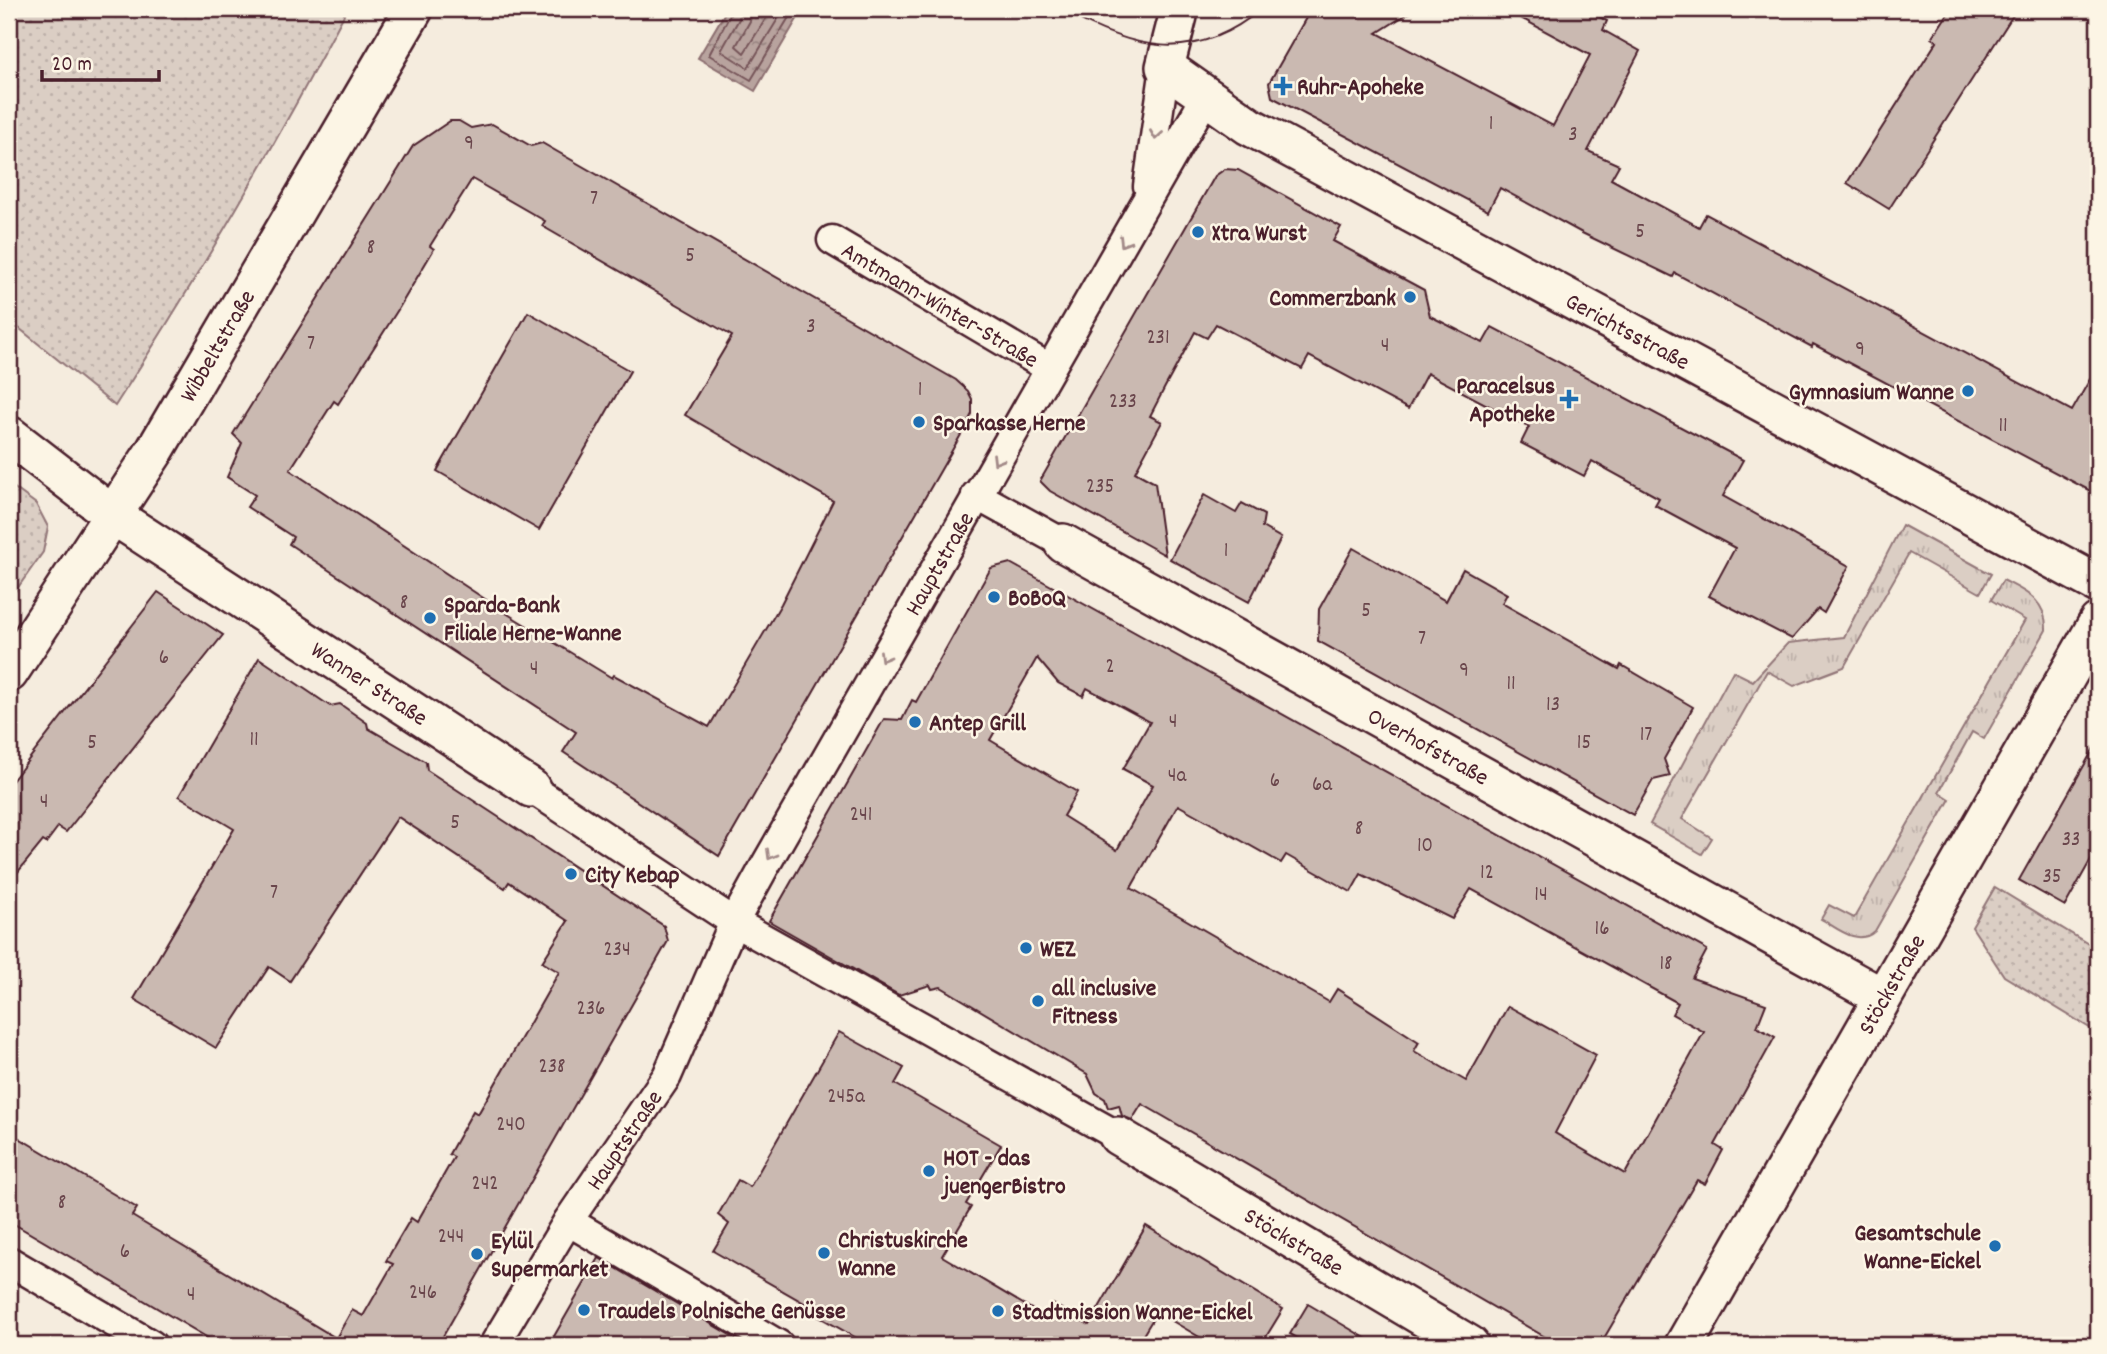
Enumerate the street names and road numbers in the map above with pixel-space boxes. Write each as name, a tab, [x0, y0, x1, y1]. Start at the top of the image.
street label: Amtmann-Winter-Straße	[834, 235, 1044, 378]
street label: Wibbeltstraße	[173, 284, 266, 409]
street label: Gerichtsstraße	[1558, 286, 1695, 381]
street label: Hauptstraße	[898, 506, 985, 623]
street label: Wanner Straße	[303, 635, 433, 736]
street label: Overhofstraße	[1360, 701, 1494, 796]
street label: Stöckstraße	[1851, 929, 1936, 1042]
street label: Hauptstraße	[580, 1084, 673, 1198]
street label: Stöckstraße	[1236, 1200, 1349, 1286]

